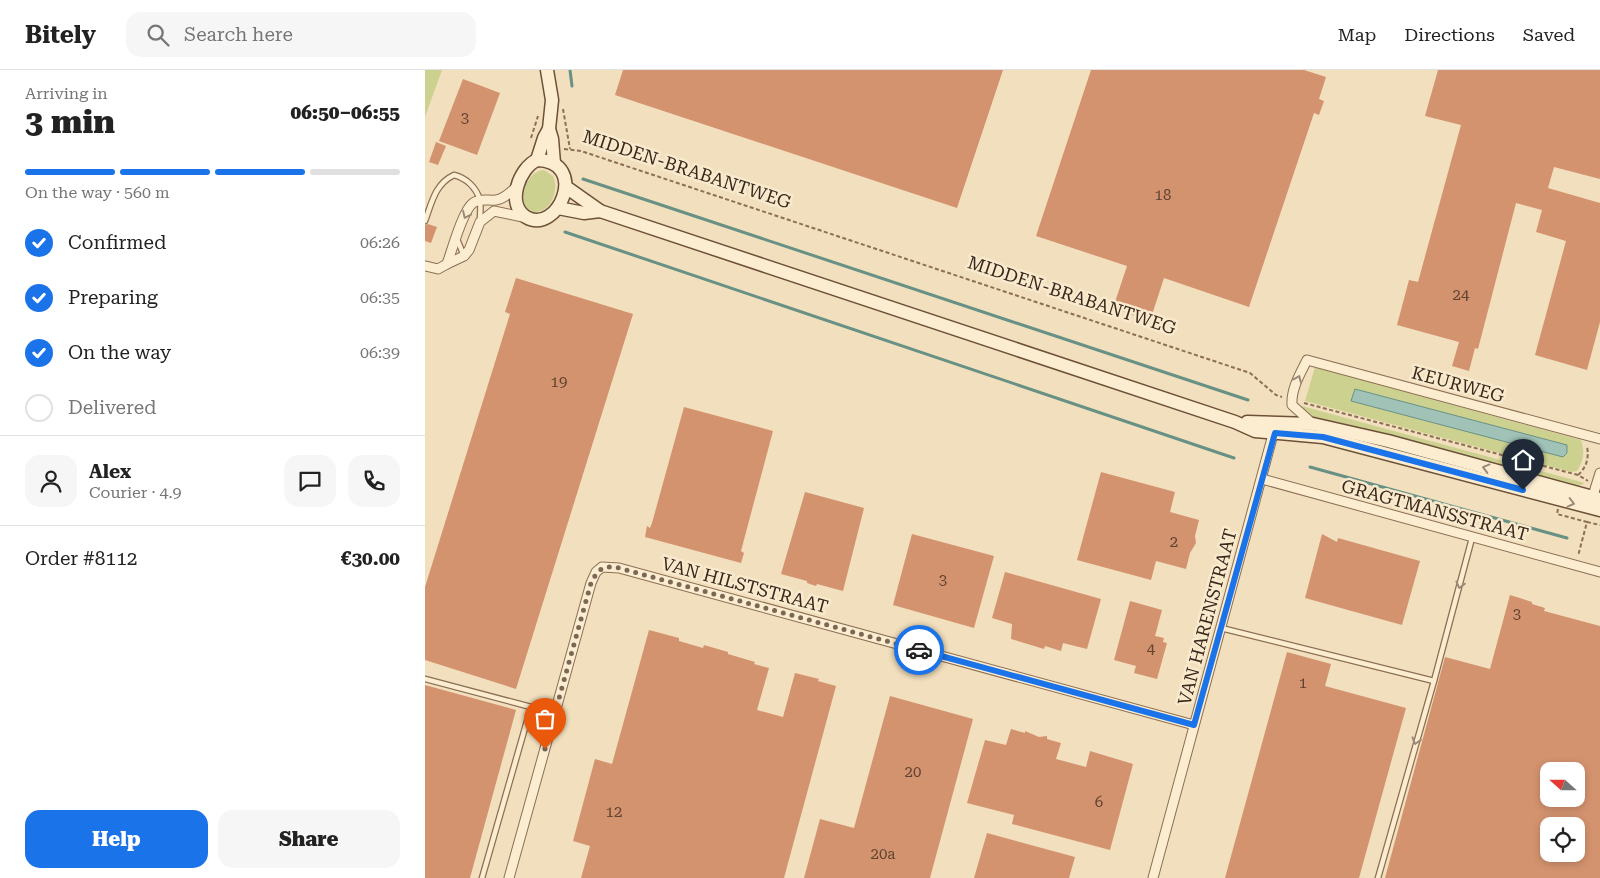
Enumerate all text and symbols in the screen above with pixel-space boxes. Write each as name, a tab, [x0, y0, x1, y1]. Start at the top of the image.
search box	[126, 12, 476, 57]
text: Bitely	[25, 21, 96, 49]
icon: search	[144, 21, 172, 49]
text: Search here	[184, 23, 293, 46]
text: Map	[1338, 24, 1376, 45]
text: Directions	[1404, 24, 1495, 45]
text: Saved	[1523, 24, 1575, 45]
text: Arriving in	[25, 84, 108, 103]
text: 06:50–06:55	[291, 101, 400, 124]
text: 3 min	[25, 103, 115, 141]
house number: 3	[461, 109, 469, 127]
street label: MIDDEN-BRABANTWEG	[580, 125, 794, 213]
text: On the way · 560 m	[25, 183, 170, 202]
house number: 18	[1155, 186, 1171, 204]
one-way arrow	[461, 210, 472, 219]
icon: check	[25, 229, 53, 257]
text: Confirmed	[68, 231, 166, 254]
text: 06:26	[360, 233, 400, 252]
street label: MIDDEN-BRABANTWEG	[965, 251, 1179, 339]
icon: check	[25, 284, 53, 312]
text: Preparing	[68, 286, 158, 309]
house number: 24	[1453, 286, 1470, 304]
text: 06:35	[360, 288, 400, 307]
icon: check	[25, 339, 53, 367]
text: On the way	[68, 341, 171, 364]
text: 06:39	[360, 343, 400, 362]
street label: KEURWEG	[1409, 362, 1507, 406]
house number: 19	[551, 373, 567, 391]
one-way arrow	[1292, 375, 1303, 384]
text: Delivered	[68, 396, 156, 419]
pin	[1502, 439, 1544, 490]
icon: home	[1509, 446, 1537, 474]
button: person	[25, 455, 77, 507]
button: chat	[284, 455, 336, 507]
button: phone	[348, 455, 400, 507]
text: Alex	[89, 460, 131, 483]
one-way arrow	[1482, 463, 1490, 473]
street label: GRAGTMANSSTRAAT	[1339, 475, 1531, 545]
text: Courier · 4.9	[89, 483, 182, 502]
one-way arrow	[1566, 497, 1575, 508]
street label: VAN HARENSTRAAT	[1173, 526, 1241, 708]
house number: 2	[1170, 533, 1178, 551]
text: Order #8112	[25, 547, 137, 570]
text: €30.00	[341, 547, 400, 570]
street label: VAN HILSTSTRAAT	[659, 553, 831, 617]
house number: 3	[939, 571, 947, 589]
one-way arrow	[1455, 580, 1466, 589]
house number: 3	[1513, 605, 1521, 623]
courier	[894, 625, 944, 675]
icon: car	[905, 636, 933, 664]
house number: 4	[1147, 640, 1156, 658]
house number: 1	[1299, 674, 1307, 692]
pin	[524, 698, 566, 749]
icon: bag	[531, 705, 559, 733]
one-way arrow	[1412, 737, 1422, 745]
north arrow	[1540, 762, 1585, 808]
map controls	[1540, 762, 1585, 862]
house number: 20	[905, 763, 921, 781]
house number: 6	[1095, 793, 1103, 811]
house number: 12	[606, 803, 622, 821]
button: Help	[25, 810, 208, 868]
button: Share	[218, 810, 400, 868]
button: locate	[1540, 817, 1585, 862]
house number: 20a	[871, 845, 895, 863]

